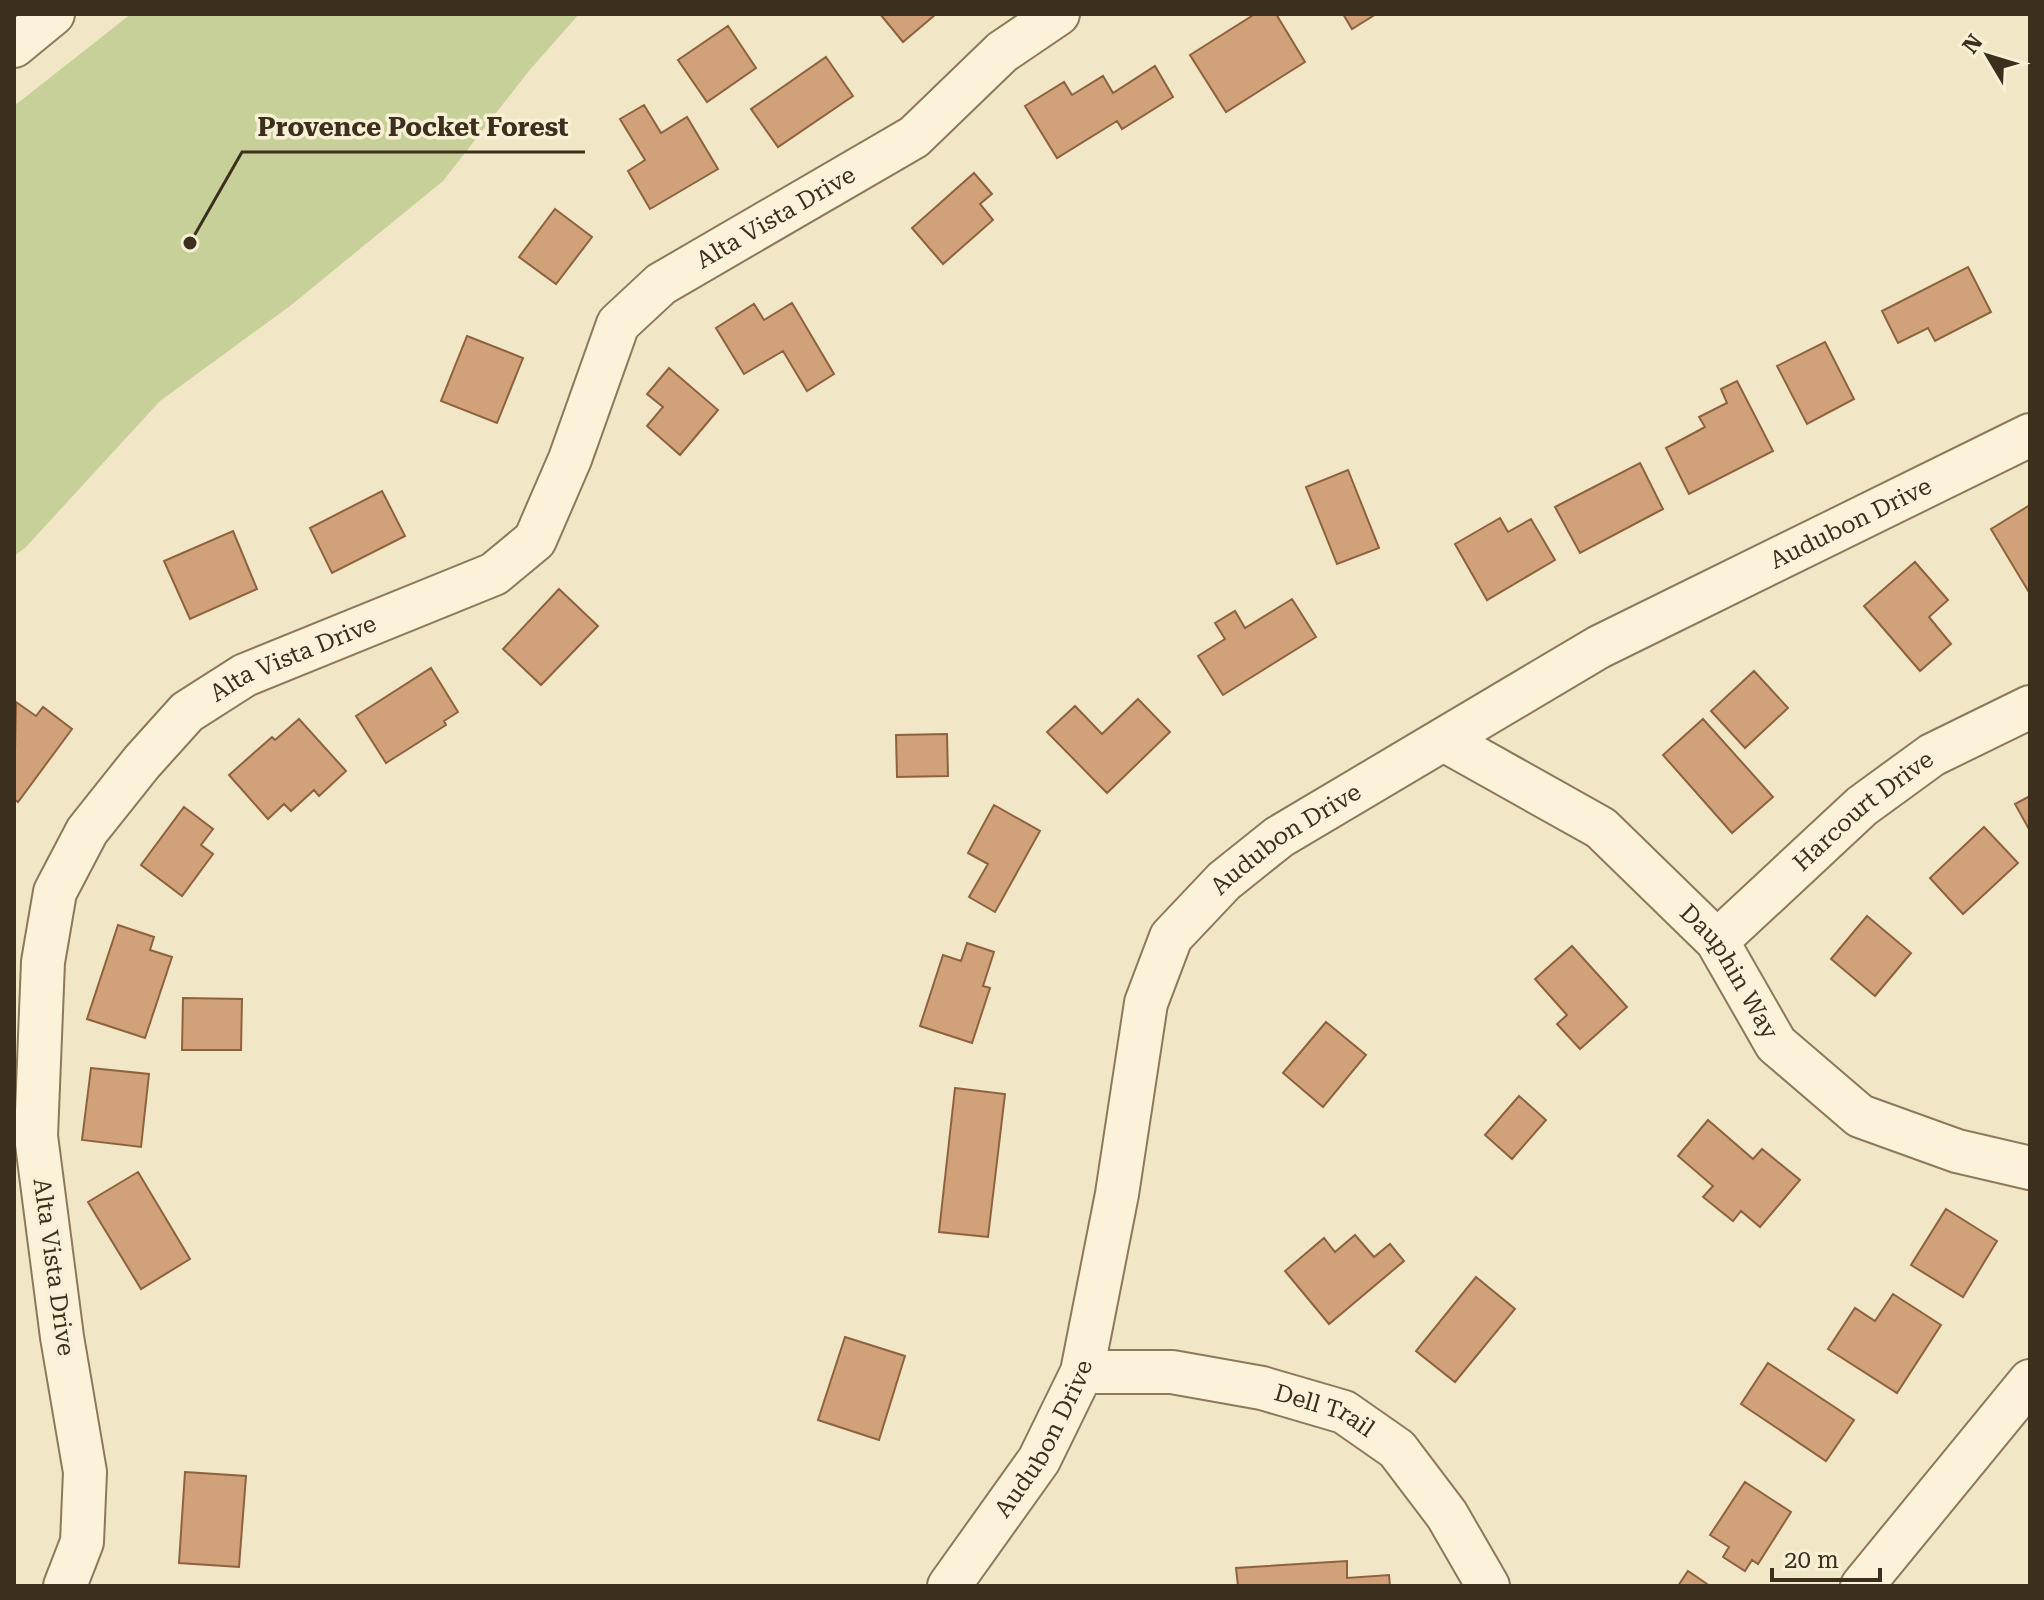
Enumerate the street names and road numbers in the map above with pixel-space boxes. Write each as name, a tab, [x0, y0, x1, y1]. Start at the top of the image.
street label: Alta Vista Drive	[691, 160, 860, 274]
street label: Audubon Drive	[1765, 472, 1936, 575]
street label: Alta Vista Drive	[205, 609, 380, 708]
street label: Harcourt Drive	[1787, 745, 1939, 877]
street label: Audubon Drive	[1205, 778, 1366, 900]
street label: Dauphin Way	[1674, 899, 1784, 1045]
street label: Alta Vista Drive	[28, 1176, 80, 1358]
street label: Audubon Drive	[989, 1358, 1098, 1523]
street label: Dell Trail	[1271, 1378, 1380, 1443]

